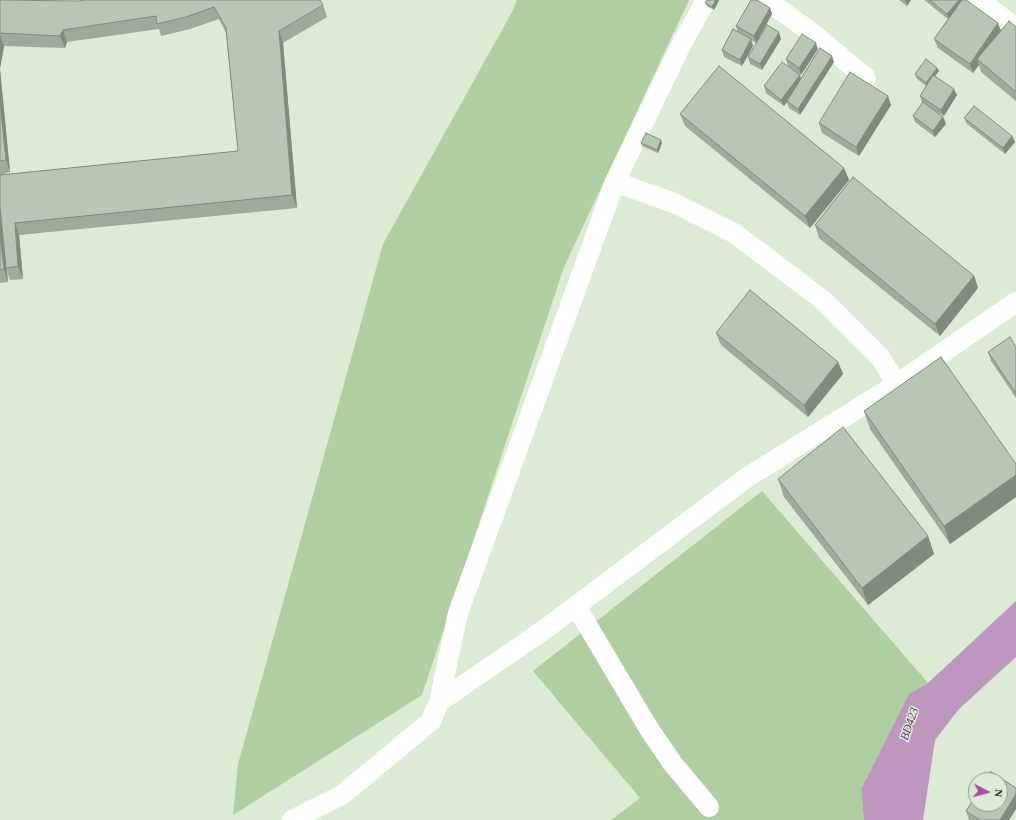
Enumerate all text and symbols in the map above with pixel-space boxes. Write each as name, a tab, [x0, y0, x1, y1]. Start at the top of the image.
water label: BD423	[898, 706, 922, 742]
north arrow	[968, 772, 1008, 812]
text: N	[993, 789, 1005, 798]

